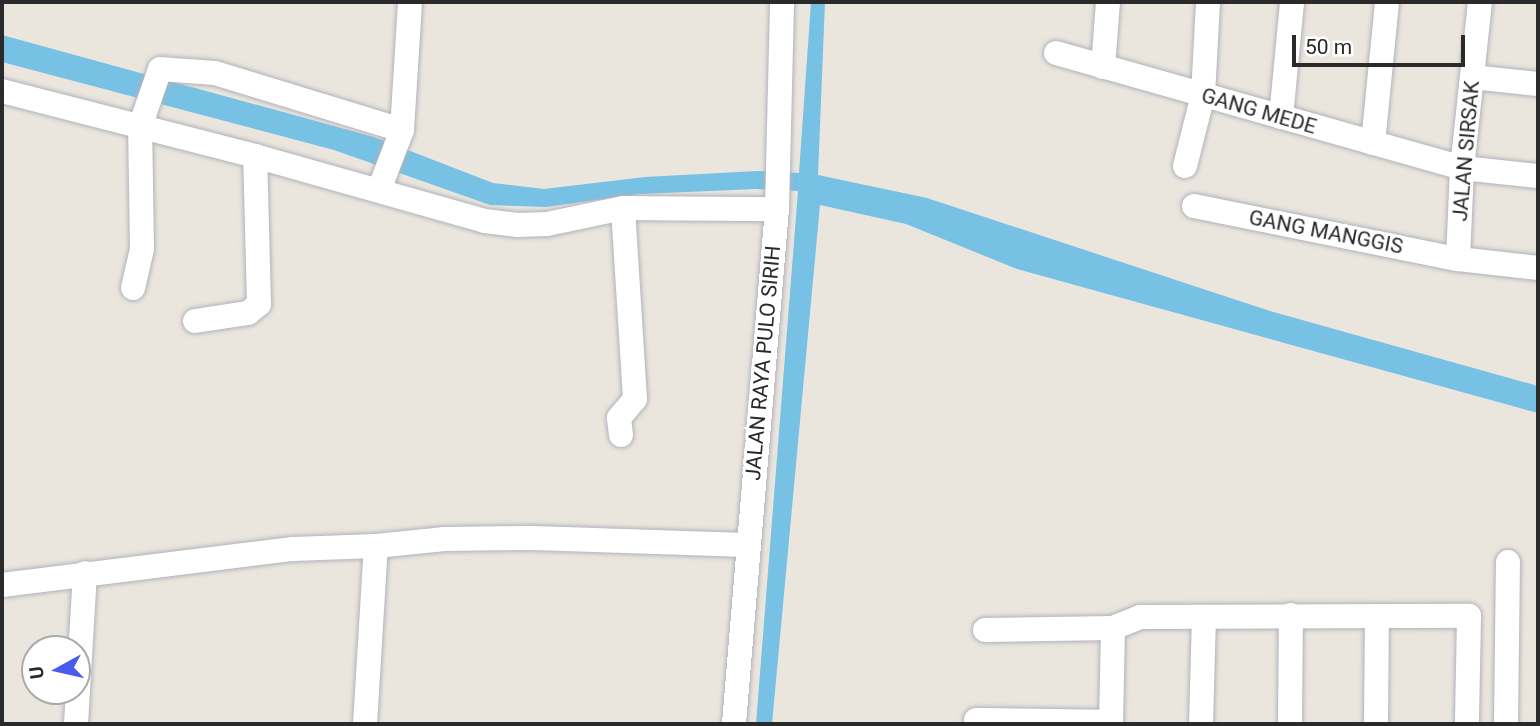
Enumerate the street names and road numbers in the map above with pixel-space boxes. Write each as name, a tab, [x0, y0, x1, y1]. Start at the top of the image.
street label: JALAN SIRSAK	[1447, 80, 1485, 222]
street label: GANG MEDE	[1199, 83, 1319, 139]
street label: GANG MANGGIS	[1247, 205, 1405, 259]
street label: JALAN RAYA PULO SIRIH	[740, 245, 786, 481]

